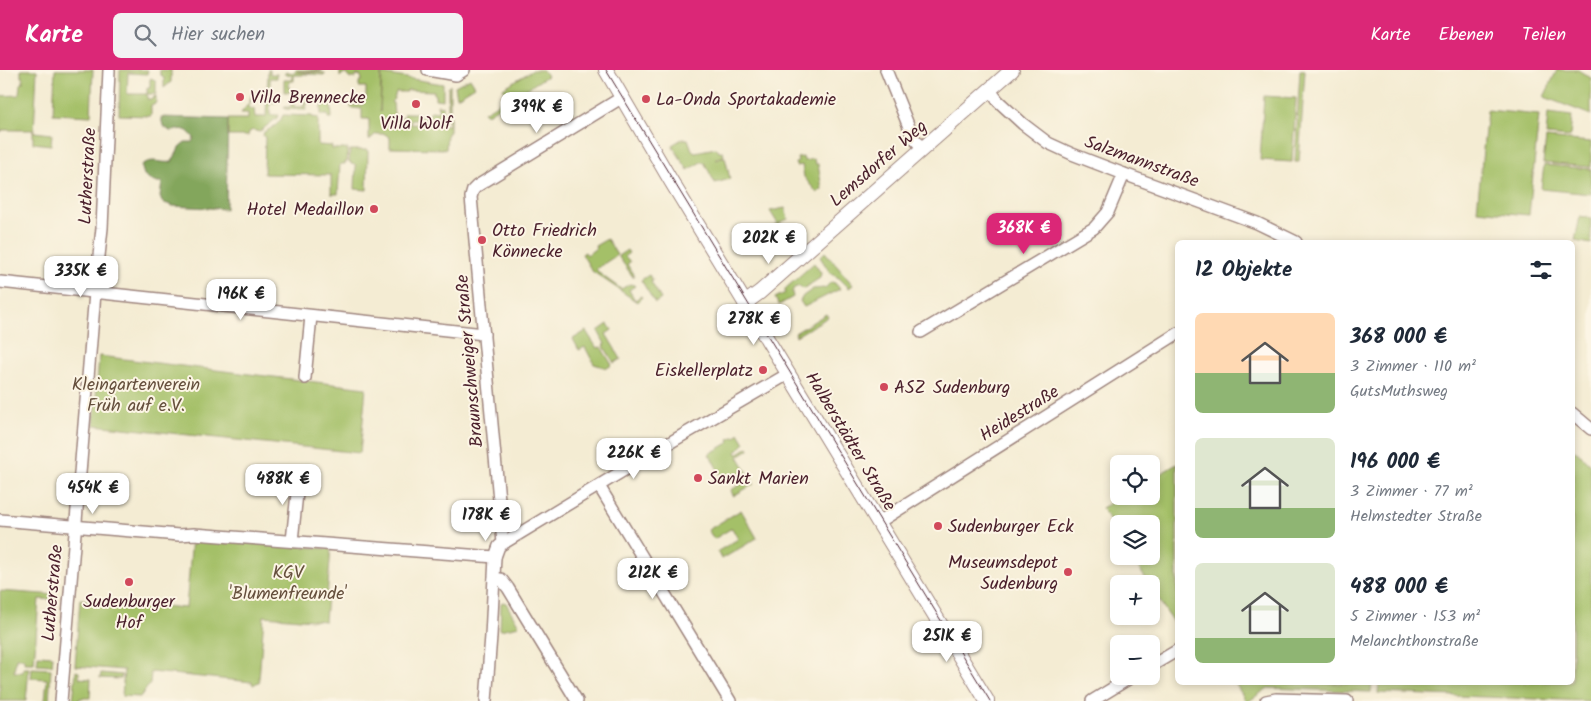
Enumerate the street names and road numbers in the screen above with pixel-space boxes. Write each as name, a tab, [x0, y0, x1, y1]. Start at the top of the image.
street label: Lemsdorfer Weg	[824, 113, 934, 215]
street label: Lutherstraße	[71, 127, 106, 225]
street label: Salzmannstraße	[1080, 128, 1203, 197]
street label: Braunschweiger Straße	[448, 273, 492, 448]
street label: Halberstädter Straße	[797, 366, 903, 517]
street label: Heidestraße	[974, 378, 1065, 450]
street label: Lutherstraße	[35, 544, 72, 643]

